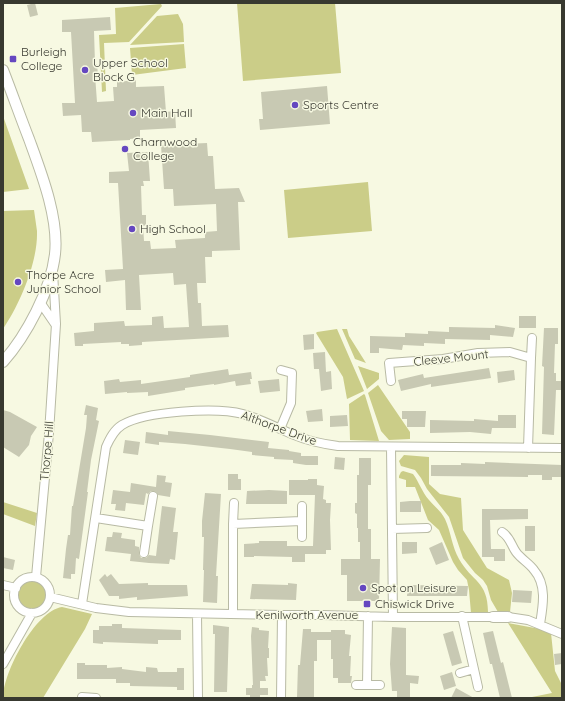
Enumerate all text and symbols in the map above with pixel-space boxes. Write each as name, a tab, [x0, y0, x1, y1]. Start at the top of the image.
place label: Burleigh College	[21, 44, 67, 73]
marker: Burleigh College	[8, 54, 18, 64]
place label: Upper School Block G	[93, 55, 168, 84]
marker: Upper School Block G	[80, 65, 90, 75]
place label: Sports Centre	[303, 97, 379, 112]
marker: Sports Centre	[290, 100, 300, 110]
place label: Main Hall	[141, 105, 192, 120]
marker: Main Hall	[128, 108, 138, 118]
place label: Charnwood College	[133, 134, 197, 163]
marker: Charnwood College	[120, 144, 130, 154]
place label: High School	[140, 221, 206, 236]
marker: High School	[127, 224, 137, 234]
place label: Thorpe Acre Junior School	[26, 267, 101, 296]
marker: Thorpe Acre Junior School	[13, 277, 23, 287]
street label: Cleeve Mount	[413, 346, 489, 369]
street label: Althorpe Drive	[239, 407, 319, 448]
street label: Thorpe Hill	[36, 420, 57, 481]
place label: Spot on Leisure	[371, 580, 457, 595]
marker: Spot on Leisure	[358, 583, 368, 593]
place label: Chiswick Drive	[375, 596, 454, 611]
marker: Chiswick Drive	[362, 599, 372, 609]
street label: Kenilworth Avenue	[256, 607, 359, 622]

